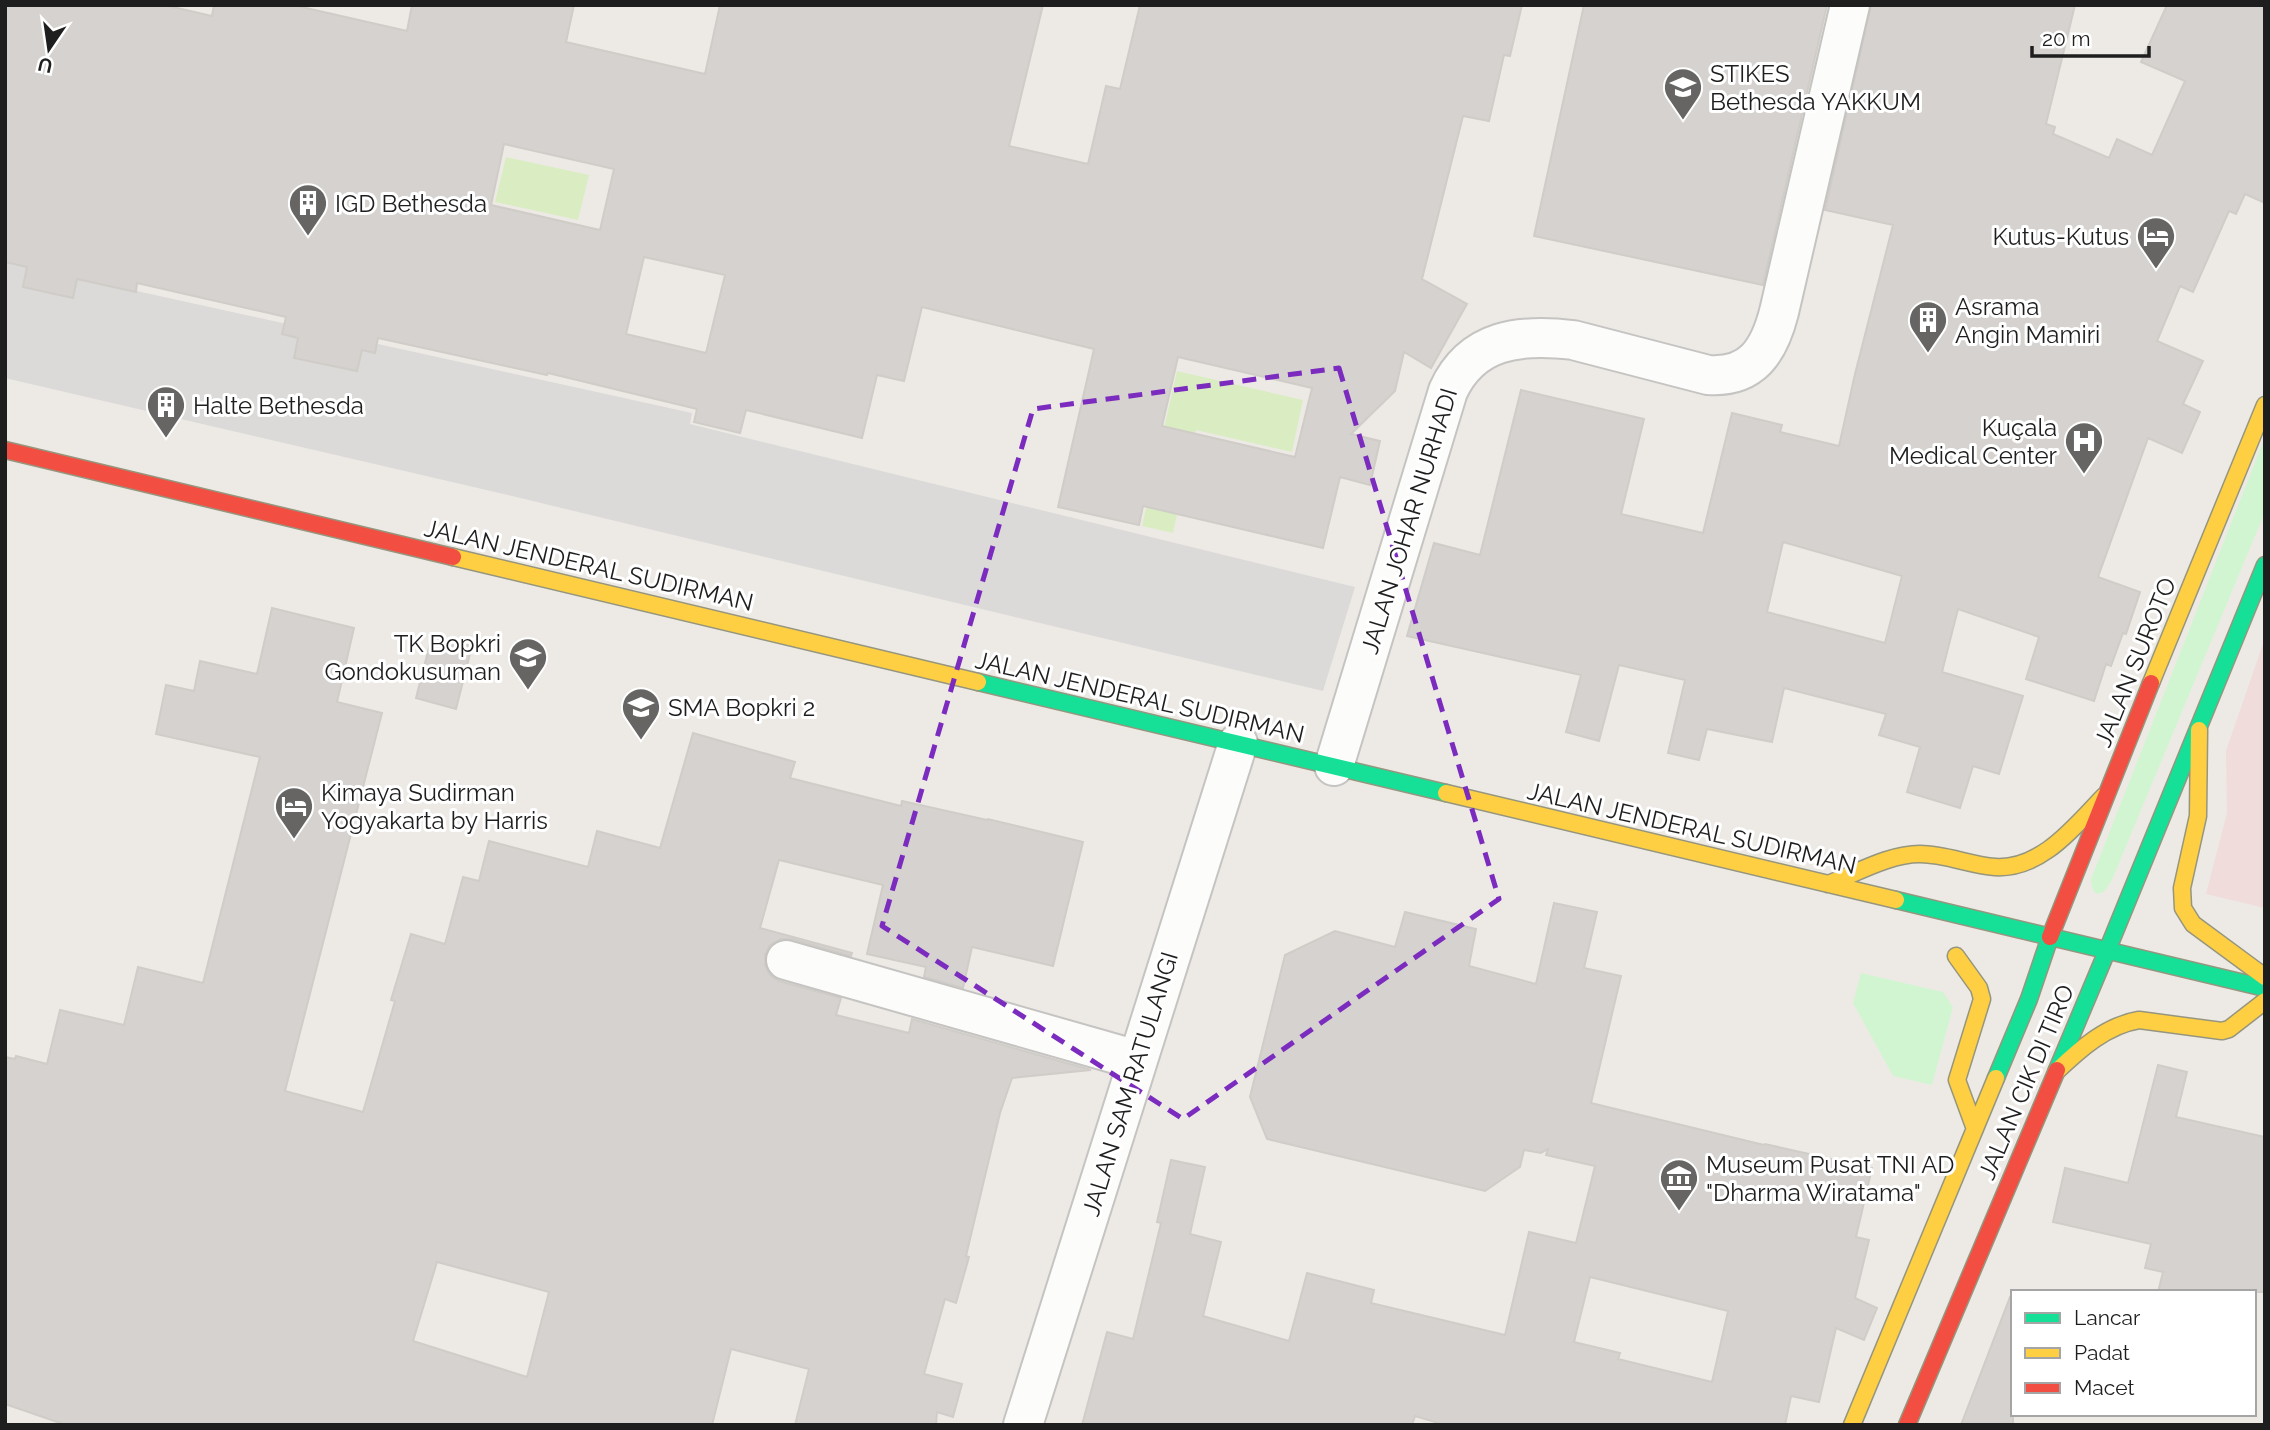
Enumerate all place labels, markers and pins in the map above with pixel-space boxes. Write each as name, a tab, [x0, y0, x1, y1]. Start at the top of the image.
place label: STIKES Bethesda YAKKUM	[1710, 59, 1921, 116]
school or university icon: STIKES Bethesda YAKKUM	[1662, 66, 1704, 121]
building icon: IGD Bethesda	[287, 182, 329, 237]
place label: IGD Bethesda	[335, 189, 487, 218]
hotel icon: Kutus-Kutus	[2135, 215, 2177, 270]
place label: Kutus-Kutus	[1993, 222, 2129, 251]
place label: Asrama Angin Mamiri	[1955, 292, 2100, 349]
building icon: Asrama Angin Mamiri	[1907, 299, 1949, 354]
building icon: Halte Bethesda	[145, 384, 187, 439]
place label: Halte Bethesda	[193, 391, 364, 420]
place label: Kuçala Medical Center	[1889, 413, 2058, 470]
hospital icon: Kuçala Medical Center	[2063, 420, 2105, 475]
place label: TK Bopkri Gondokusuman	[324, 629, 501, 686]
school or university icon: TK Bopkri Gondokusuman	[507, 636, 549, 691]
school or university icon: SMA Bopkri 2	[620, 686, 662, 741]
place label: SMA Bopkri 2	[668, 693, 815, 722]
place label: Kimaya Sudirman Yogyakarta by Harris	[321, 778, 548, 835]
hotel icon: Kimaya Sudirman Yogyakarta by Harris	[273, 785, 315, 840]
place label: Museum Pusat TNI AD "Dharma Wiratama"	[1706, 1150, 1955, 1207]
museum icon: Museum Pusat TNI AD "Dharma Wiratama"	[1658, 1157, 1700, 1212]

